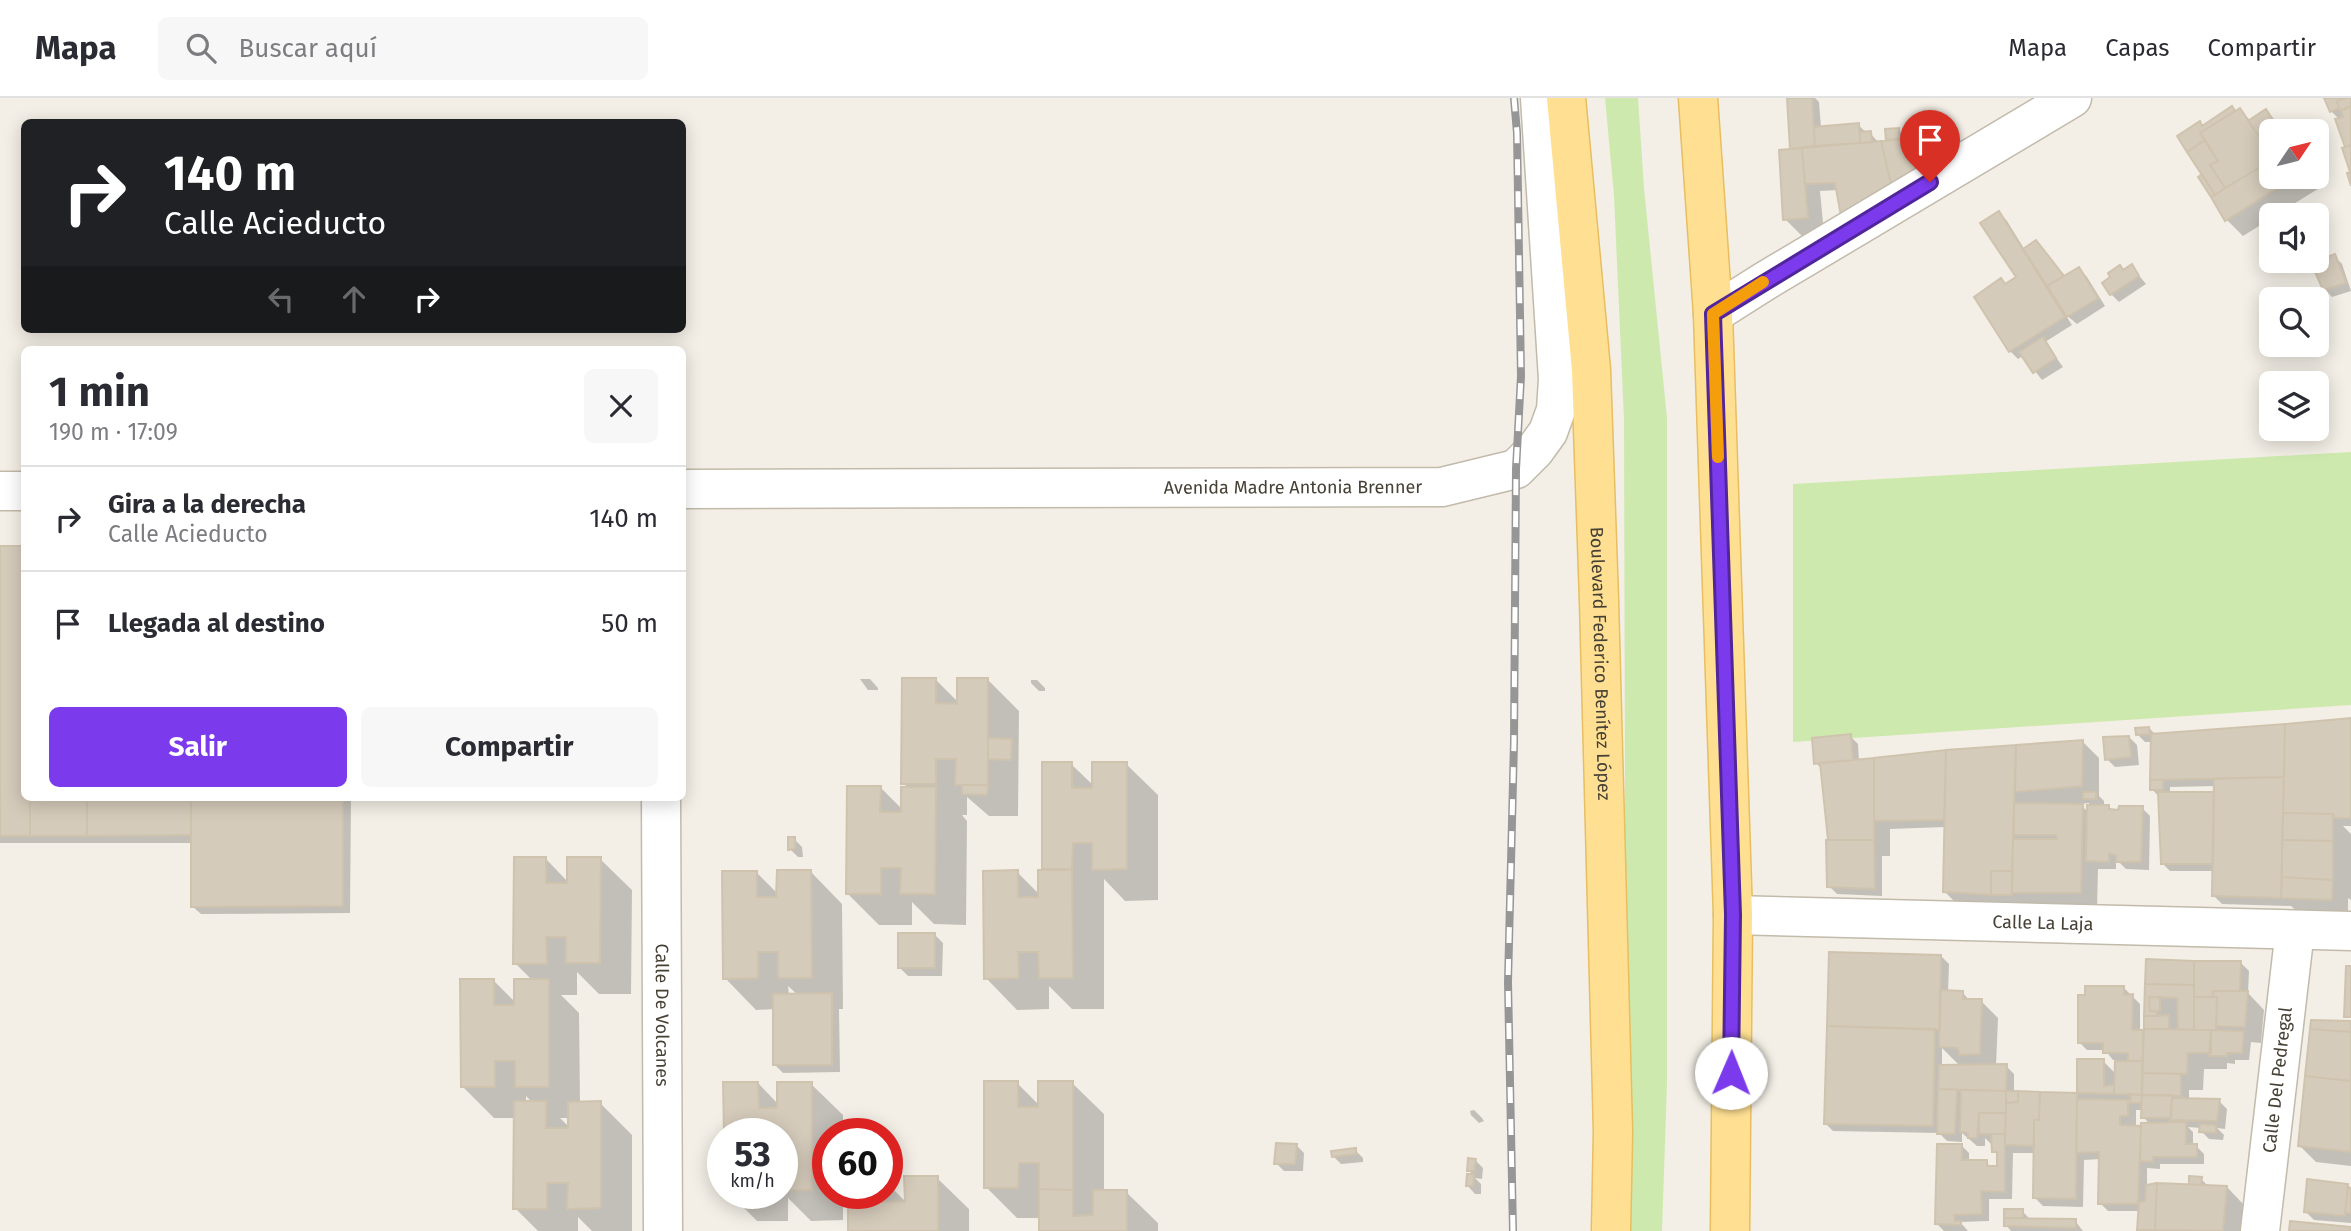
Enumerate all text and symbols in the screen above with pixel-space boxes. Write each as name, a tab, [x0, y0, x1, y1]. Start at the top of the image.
search box	[158, 17, 648, 80]
text: Mapa	[35, 28, 116, 68]
icon: search	[182, 29, 220, 67]
text: Buscar aquí	[238, 33, 377, 64]
text: Mapa	[2008, 34, 2067, 62]
text: Capas	[2105, 34, 2169, 62]
text: Compartir	[2207, 34, 2316, 62]
pin	[1900, 110, 1960, 182]
north arrow	[2259, 119, 2329, 189]
map controls	[2259, 119, 2329, 441]
icon: arrive	[1911, 121, 1949, 159]
text: 140 m	[164, 144, 296, 203]
icon: right	[49, 147, 140, 238]
button: sound	[2259, 203, 2329, 273]
text: Calle Acieducto	[164, 204, 386, 242]
icon: left	[262, 280, 300, 318]
icon: ahead	[335, 280, 373, 318]
icon: right	[408, 280, 446, 318]
button: search	[2259, 287, 2329, 357]
text: 1 min	[49, 367, 150, 417]
button: close	[584, 369, 658, 443]
button: layers	[2259, 371, 2329, 441]
text: 190 m · 17:09	[49, 418, 178, 446]
street label: Avenida Madre Antonia Brenner	[1164, 476, 1422, 499]
text: Gira a la derecha	[108, 489, 306, 520]
icon: right	[49, 500, 87, 538]
text: 140 m	[589, 503, 658, 534]
text: Calle Acieducto	[108, 520, 268, 548]
street label: Boulevard Federico Benítez López	[1585, 527, 1615, 801]
icon: arrive	[49, 605, 87, 643]
text: Llegada al destino	[108, 608, 325, 639]
text: 50 m	[601, 608, 658, 639]
button: Salir	[49, 707, 347, 787]
button: Compartir	[361, 707, 658, 787]
street label: Calle La Laja	[1992, 911, 2094, 935]
street label: Calle De Volcanes	[651, 943, 673, 1087]
street label: Calle Del Pedregal	[2258, 1006, 2297, 1154]
position arrow	[1694, 1036, 1768, 1110]
speed limit sign: 60	[812, 1118, 903, 1209]
text: 53	[734, 1133, 771, 1175]
text: km/h	[730, 1170, 775, 1192]

